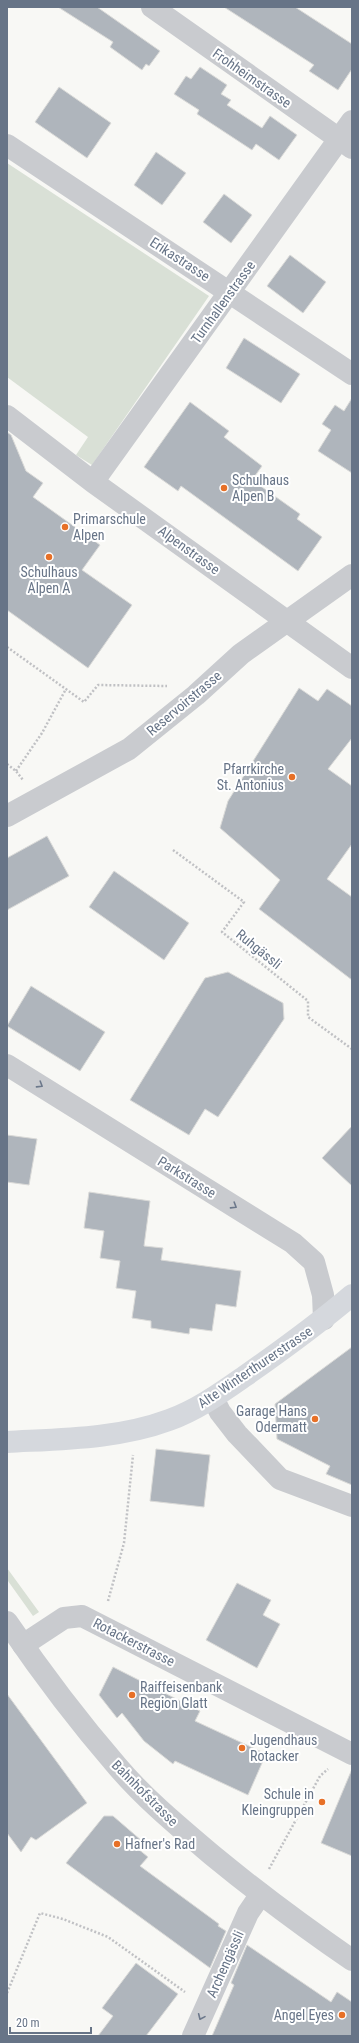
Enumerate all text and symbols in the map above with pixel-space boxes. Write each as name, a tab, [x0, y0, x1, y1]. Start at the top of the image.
street label: Frohheimstrasse	[210, 45, 295, 111]
street label: Erikastrasse	[147, 234, 213, 284]
street label: Turnhallenstrasse	[188, 257, 259, 346]
place label: Schulhaus Alpen B	[232, 472, 289, 504]
marker: Schulhaus Alpen B	[219, 483, 229, 493]
place label: Primarschule Alpen	[73, 511, 146, 543]
marker: Primarschule Alpen	[60, 522, 70, 532]
street label: Alpenstrasse	[155, 522, 223, 578]
marker: Schulhaus Alpen A	[44, 552, 54, 562]
place label: Schulhaus Alpen A	[20, 564, 78, 596]
street label: Reservoirstrasse	[144, 667, 225, 739]
place label: Pfarrkirche St. Antonius	[217, 761, 284, 793]
marker: Pfarrkirche St. Antonius	[287, 772, 297, 782]
street label: Ruhgässli	[233, 926, 285, 972]
one-way arrow	[36, 1081, 43, 1088]
street label: Parkstrasse	[155, 1153, 219, 1201]
one-way arrow	[230, 1201, 237, 1208]
street label: Alte Winterthurerstrasse	[195, 1323, 316, 1411]
place label: Garage Hans Odermatt	[236, 1403, 307, 1435]
marker: Garage Hans Odermatt	[310, 1414, 320, 1424]
street label: Rotackerstrasse	[91, 1615, 178, 1670]
place label: Raiffeisenbank Region Glatt	[140, 1679, 223, 1711]
marker: Raiffeisenbank Region Glatt	[127, 1690, 137, 1700]
place label: Jugendhaus Rotacker	[250, 1732, 317, 1764]
marker: Jugendhaus Rotacker	[237, 1743, 247, 1753]
street label: Bahnhofstrasse	[109, 1757, 182, 1830]
place label: Schule in Kleingruppen	[242, 1786, 314, 1818]
marker: Schule in Kleingruppen	[317, 1797, 327, 1807]
place label: Hafner's Rad	[125, 1836, 195, 1852]
marker: Hafner's Rad	[112, 1839, 122, 1849]
street label: Archengässli	[203, 1928, 247, 2000]
place label: Angel Eyes	[274, 2007, 334, 2023]
scale bar	[10, 2009, 91, 2035]
marker: Angel Eyes	[337, 2010, 347, 2020]
one-way arrow	[198, 2013, 206, 2021]
text: 20 m	[16, 2016, 40, 2030]

